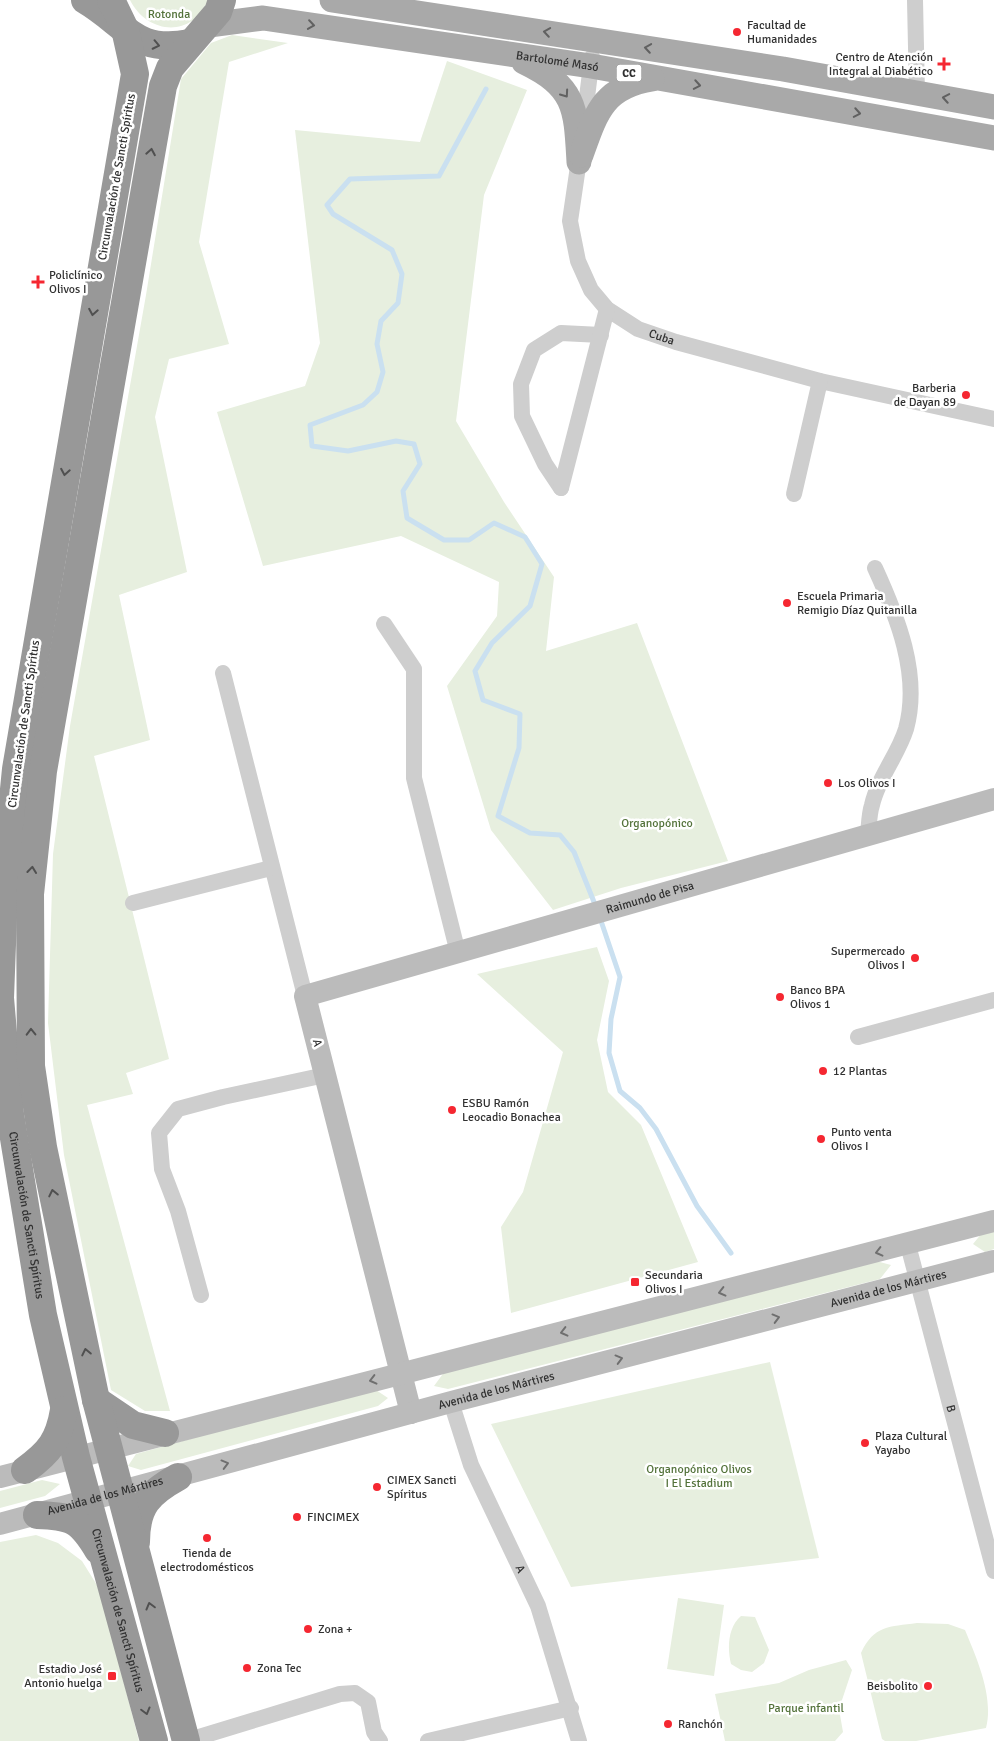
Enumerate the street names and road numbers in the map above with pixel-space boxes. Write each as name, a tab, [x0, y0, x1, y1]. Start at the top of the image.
street label: Bartolomé Masó	[515, 48, 600, 75]
road number: CC	[616, 64, 642, 82]
street label: Circunvalación de Sancti Spíritus	[95, 92, 139, 262]
street label: Cuba	[647, 326, 676, 348]
street label: Circunvalación de Sancti Spíritus	[5, 639, 43, 809]
street label: Raimundo de Pisa	[604, 878, 696, 917]
street label: A	[309, 1038, 325, 1049]
street label: Circunvalación de Sancti Spíritus	[5, 1130, 48, 1300]
street label: Avenida de los Mártires	[829, 1266, 948, 1311]
street label: Avenida de los Mártires	[437, 1368, 556, 1413]
street label: B	[943, 1403, 959, 1414]
street label: Avenida de los Mártires	[46, 1473, 165, 1518]
street label: Circunvalación de Sancti Spíritus	[88, 1527, 148, 1694]
street label: A	[512, 1562, 529, 1576]

